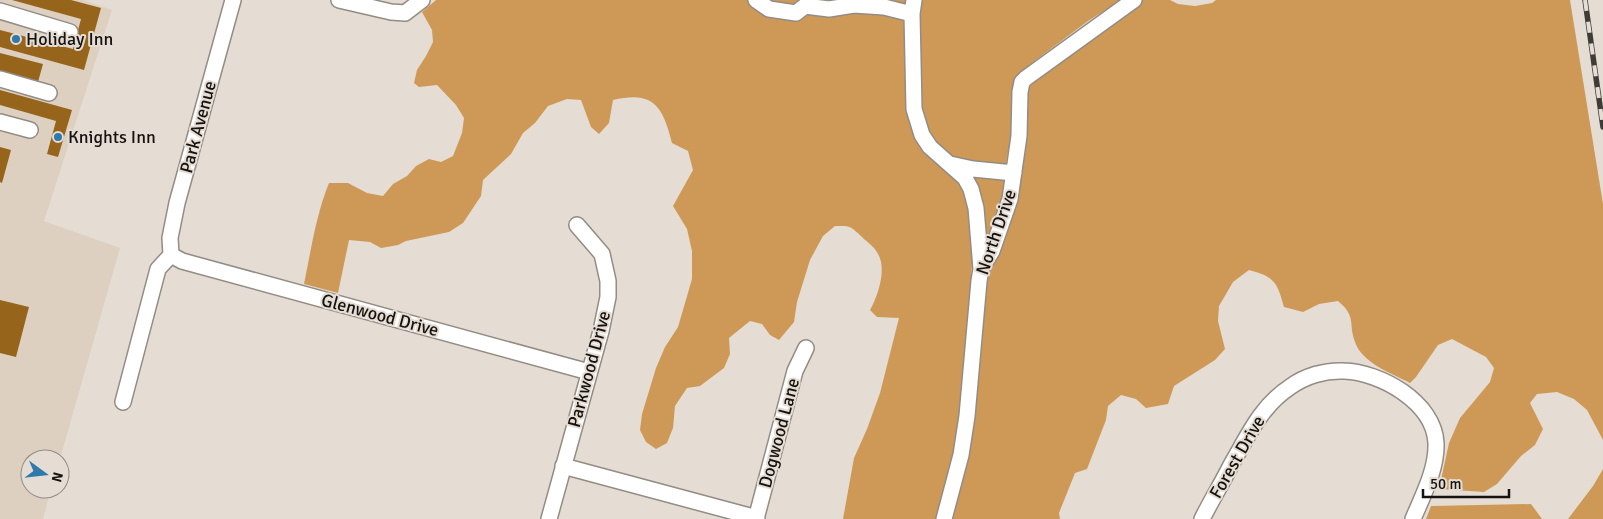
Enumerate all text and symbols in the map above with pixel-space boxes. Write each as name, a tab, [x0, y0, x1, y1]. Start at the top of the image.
place label: Holiday Inn	[26, 28, 113, 50]
marker: Holiday Inn	[10, 33, 22, 45]
street label: Park Avenue	[175, 78, 221, 176]
place label: Knights Inn	[68, 126, 156, 148]
marker: Knights Inn	[52, 131, 64, 143]
street label: North Drive	[971, 186, 1021, 278]
street label: Glenwood Drive	[319, 289, 441, 341]
street label: Parkwood Drive	[563, 308, 615, 430]
street label: Dogwood Lane	[754, 376, 804, 490]
street label: Forest Drive	[1204, 412, 1270, 502]
north arrow	[20, 449, 70, 499]
scale bar	[1423, 466, 1509, 498]
text: N	[48, 470, 67, 484]
text: 50 m	[1430, 475, 1461, 493]

